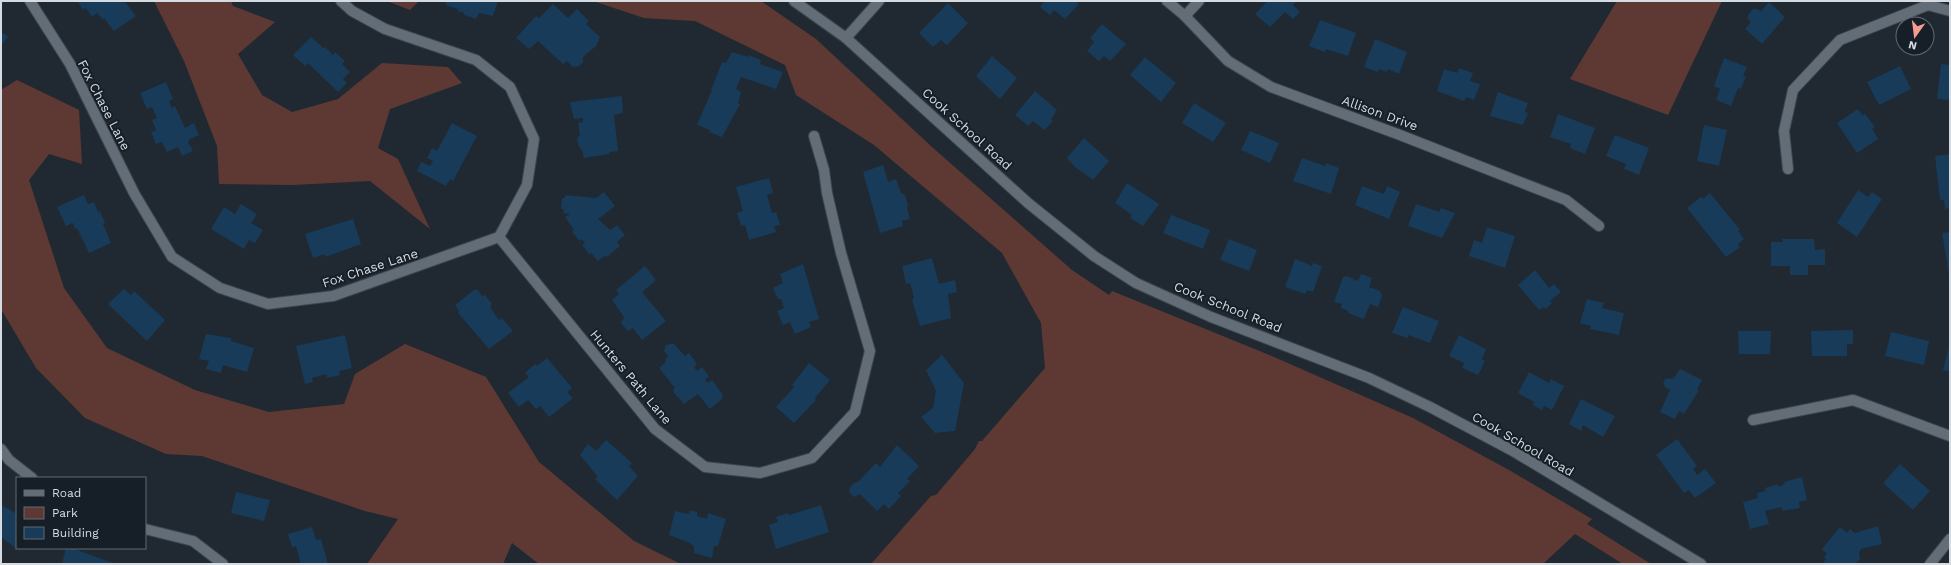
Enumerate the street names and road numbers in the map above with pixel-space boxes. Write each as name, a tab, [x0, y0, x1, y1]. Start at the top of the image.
street label: Fox Chase Lane	[75, 57, 133, 153]
street label: Cook School Road	[919, 85, 1015, 173]
street label: Allison Drive	[1340, 92, 1420, 134]
street label: Fox Chase Lane	[320, 245, 420, 291]
street label: Cook School Road	[1172, 279, 1284, 335]
street label: Hunters Path Lane	[587, 327, 675, 427]
street label: Cook School Road	[1469, 409, 1577, 479]

